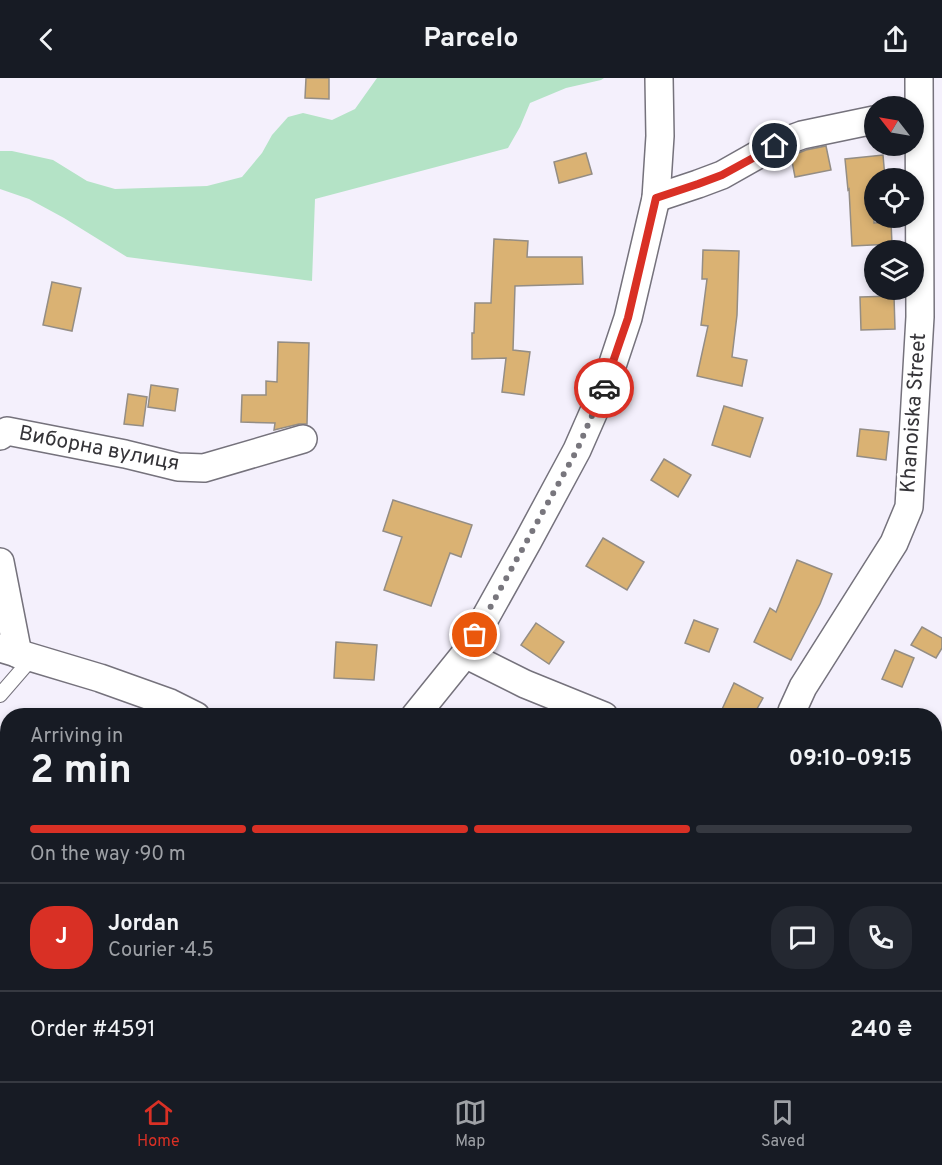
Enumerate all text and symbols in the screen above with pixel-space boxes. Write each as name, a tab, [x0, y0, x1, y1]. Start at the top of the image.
text: Parcelo	[423, 22, 519, 56]
icon: back	[30, 23, 63, 56]
icon: share	[879, 23, 912, 56]
north arrow	[864, 96, 924, 156]
map controls	[864, 96, 924, 300]
pin	[749, 120, 800, 171]
icon: home	[758, 129, 791, 162]
button: locate	[864, 168, 924, 228]
button: layers	[864, 240, 924, 300]
street label: Khanoiska Street	[895, 332, 933, 494]
courier	[574, 358, 634, 418]
icon: car	[588, 372, 621, 405]
street label: Виборна вулиця	[16, 420, 182, 478]
pin	[449, 609, 500, 660]
icon: bag	[458, 618, 491, 651]
text: Arriving in	[30, 724, 123, 750]
text: 09:10–09:15	[789, 746, 912, 773]
text: 2 min	[30, 748, 132, 797]
text: On the way · 90 m	[30, 842, 186, 868]
button: chat	[771, 906, 834, 969]
button: phone	[849, 906, 912, 969]
text: Jordan	[108, 911, 179, 938]
text: J	[55, 924, 68, 951]
text: Courier · 4.5	[108, 938, 214, 964]
text: Order #4591	[30, 1017, 156, 1044]
text: 240 ₴	[850, 1017, 912, 1044]
tab: Home	[137, 1096, 180, 1152]
tab: Map	[454, 1096, 487, 1152]
tab: Saved	[761, 1096, 805, 1152]

